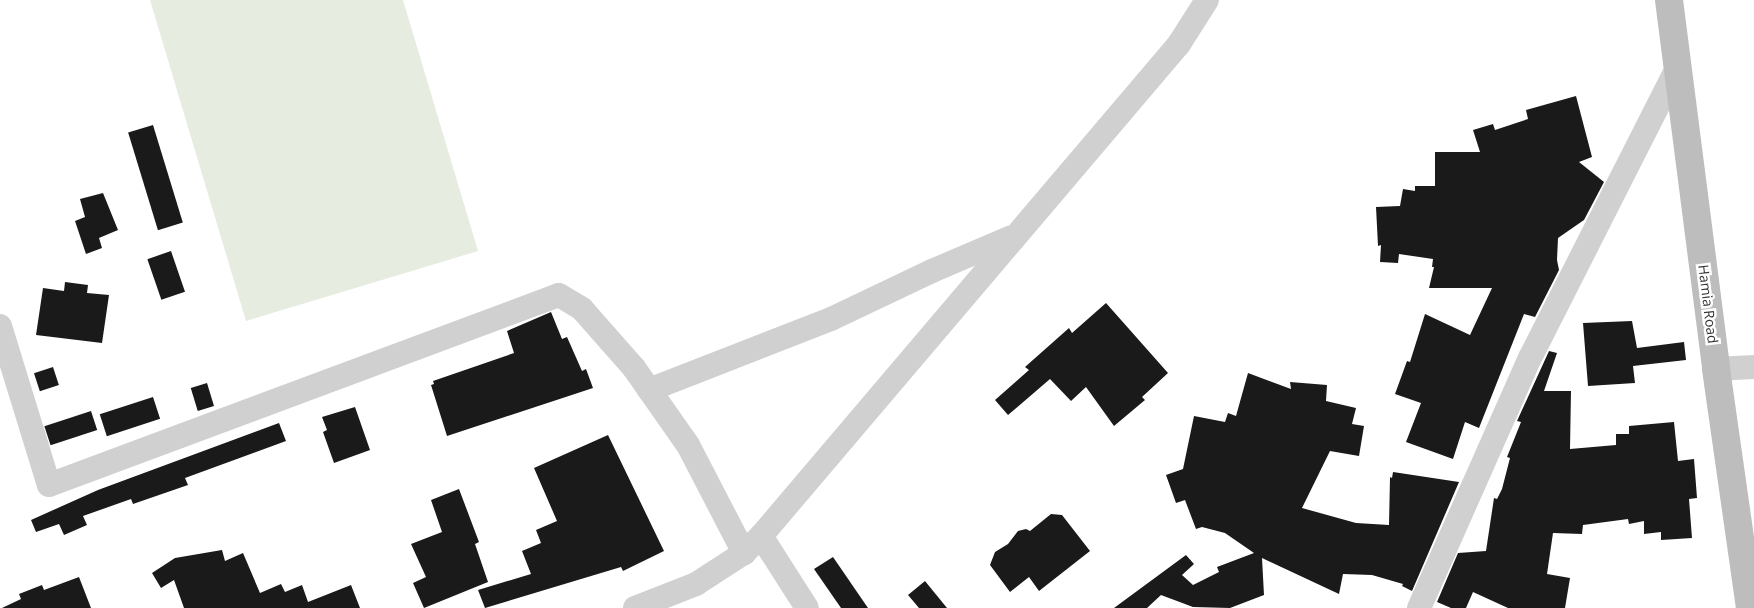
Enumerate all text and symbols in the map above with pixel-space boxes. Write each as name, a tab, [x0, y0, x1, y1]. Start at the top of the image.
street label: Hamia Road	[1695, 264, 1721, 344]

